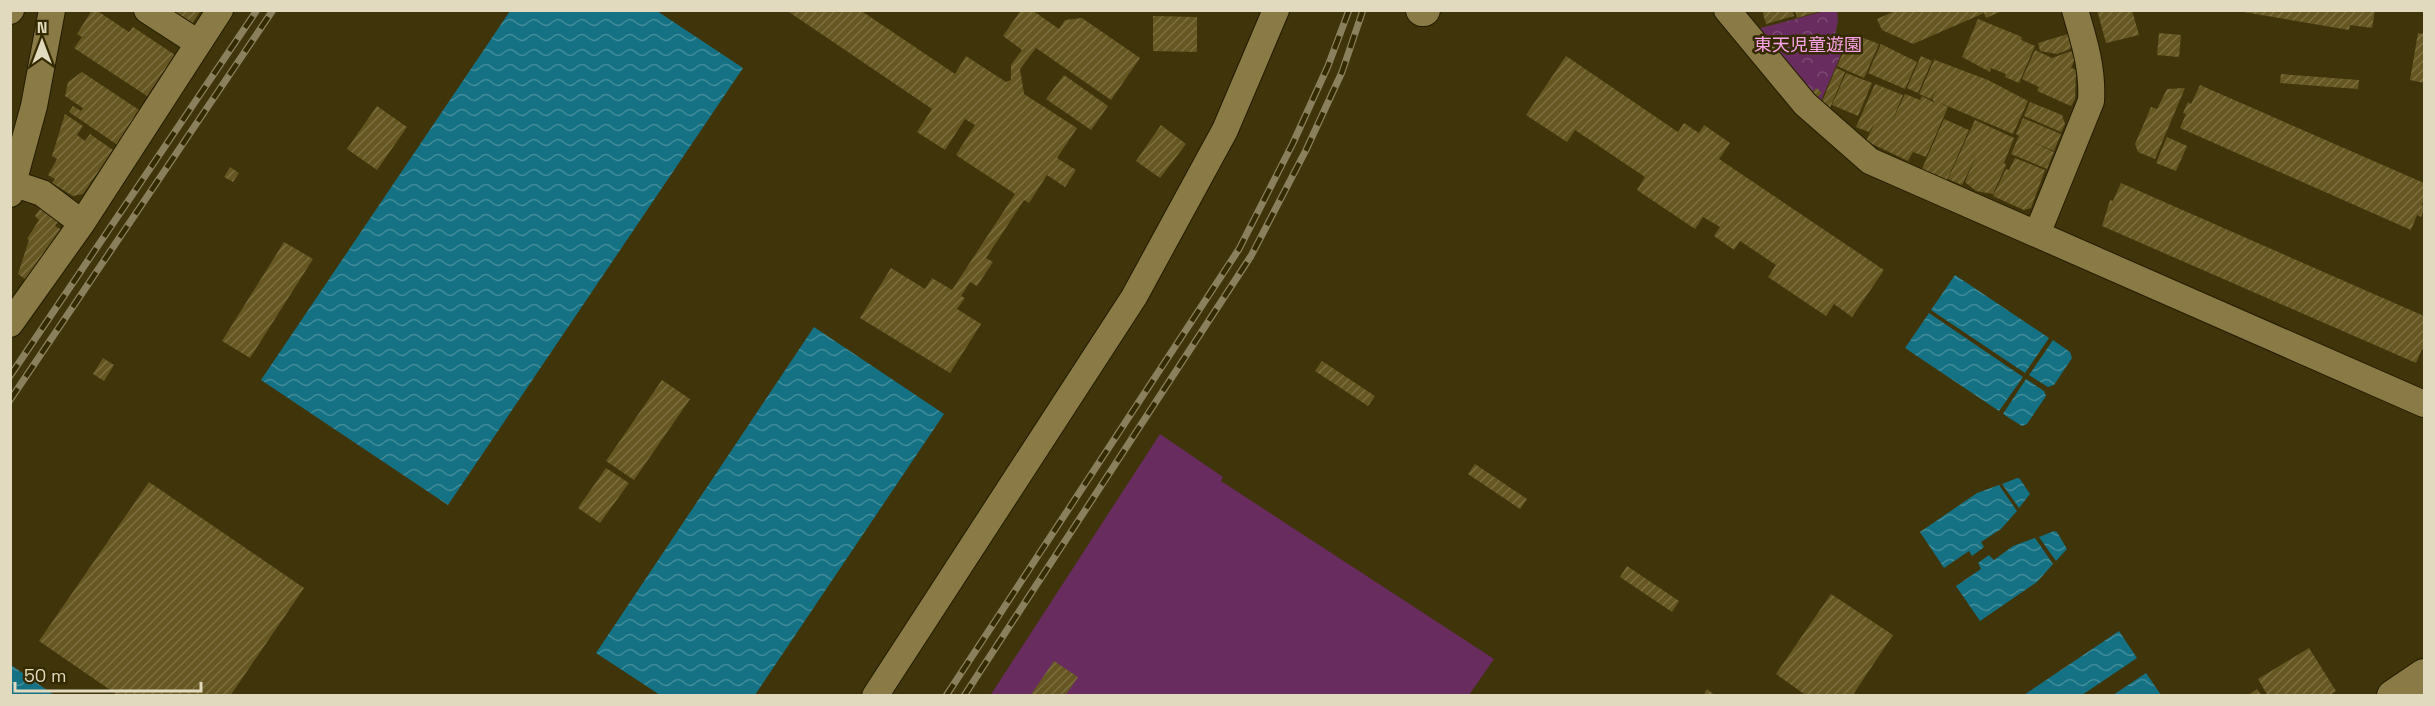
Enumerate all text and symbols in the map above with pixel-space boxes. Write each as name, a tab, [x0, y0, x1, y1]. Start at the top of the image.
north arrow	[12, 12, 72, 72]
text: N	[37, 17, 47, 38]
park label: 東天児童遊園	[1754, 33, 1862, 56]
scale bar	[15, 655, 201, 693]
text: 50 m	[24, 664, 66, 687]

